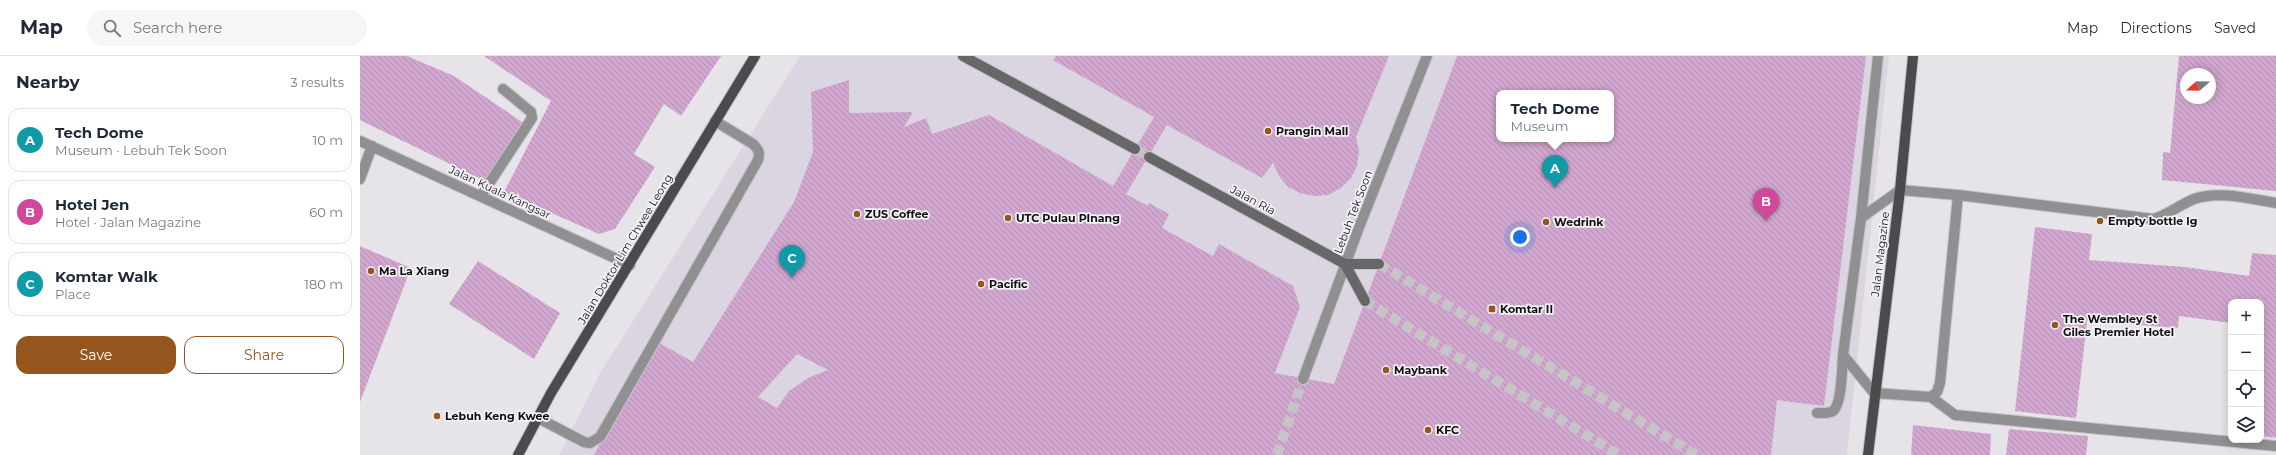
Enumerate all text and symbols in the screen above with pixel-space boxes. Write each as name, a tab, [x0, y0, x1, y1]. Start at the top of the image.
search box	[87, 10, 367, 46]
text: Map	[20, 16, 63, 39]
icon: search	[101, 17, 123, 39]
text: Search here	[133, 18, 222, 37]
text: Map	[2067, 19, 2098, 37]
text: Directions	[2120, 19, 2192, 37]
text: Saved	[2214, 19, 2256, 37]
north arrow	[2180, 68, 2216, 104]
text: Nearby	[16, 72, 80, 92]
text: 3 results	[290, 74, 344, 90]
popup	[1496, 90, 1614, 142]
text: Tech Dome	[1511, 99, 1599, 118]
text: Museum	[1511, 118, 1568, 134]
text: Tech Dome	[55, 123, 144, 142]
place label: Prangin Mall	[1276, 124, 1348, 138]
marker: Prangin Mall	[1263, 126, 1273, 136]
text: A	[25, 132, 35, 148]
text: 10 m	[313, 132, 343, 148]
text: Museum · Lebuh Tek Soon	[55, 142, 227, 158]
pin: A	[1542, 155, 1568, 188]
street label: Jalan Kuala Kangsar	[446, 162, 553, 222]
street label: Lebuh Tek Soon	[1331, 168, 1375, 256]
street label: Jalan Doktor Lim Chwee Leong	[574, 171, 675, 327]
street label: Jalan Ria	[1227, 182, 1278, 218]
pin: B	[1753, 188, 1779, 221]
text: Hotel Jen	[55, 195, 129, 214]
text: B	[25, 204, 35, 220]
text: 60 m	[309, 204, 343, 220]
place label: ZUS Coffee	[865, 207, 929, 221]
marker: ZUS Coffee	[852, 209, 862, 219]
street label: Jalan Magazine	[1868, 210, 1892, 298]
place label: UTC Pulau PInang	[1016, 211, 1120, 225]
marker: UTC Pulau PInang	[1003, 213, 1013, 223]
text: Hotel · Jalan Magazine	[55, 214, 201, 230]
place label: Empty bottle lg	[2108, 214, 2197, 228]
place label: Wedrink	[1554, 215, 1604, 229]
marker: Empty bottle lg	[2095, 216, 2105, 226]
marker: Wedrink	[1541, 217, 1551, 227]
your location	[1510, 227, 1530, 247]
pin: C	[779, 245, 805, 278]
place label: Ma La Xiang	[379, 264, 449, 278]
marker: Ma La Xiang	[366, 266, 376, 276]
text: Komtar Walk	[55, 267, 158, 286]
text: C	[25, 276, 35, 292]
text: 180 m	[304, 276, 343, 292]
place label: Pacific	[989, 277, 1028, 291]
marker: Pacific	[976, 279, 986, 289]
text: Place	[55, 286, 91, 302]
map controls	[2228, 299, 2264, 443]
button: +	[2228, 299, 2264, 335]
place label: Komtar II	[1500, 302, 1553, 316]
marker: Komtar II	[1487, 304, 1497, 314]
place label: The Wembley St Giles Premier Hotel	[2063, 312, 2174, 339]
marker: The Wembley St Giles Premier Hotel	[2050, 320, 2060, 330]
button: −	[2228, 335, 2264, 371]
button: Save	[16, 336, 176, 374]
button: Share	[184, 336, 344, 374]
place label: Maybank	[1394, 363, 1448, 377]
marker: Maybank	[1381, 365, 1391, 375]
button: locate	[2228, 371, 2264, 407]
button: layers	[2228, 407, 2264, 443]
place label: Lebuh Keng Kwee	[445, 409, 550, 423]
marker: Lebuh Keng Kwee	[432, 411, 442, 421]
place label: KFC	[1436, 423, 1459, 437]
marker: KFC	[1423, 425, 1433, 435]

